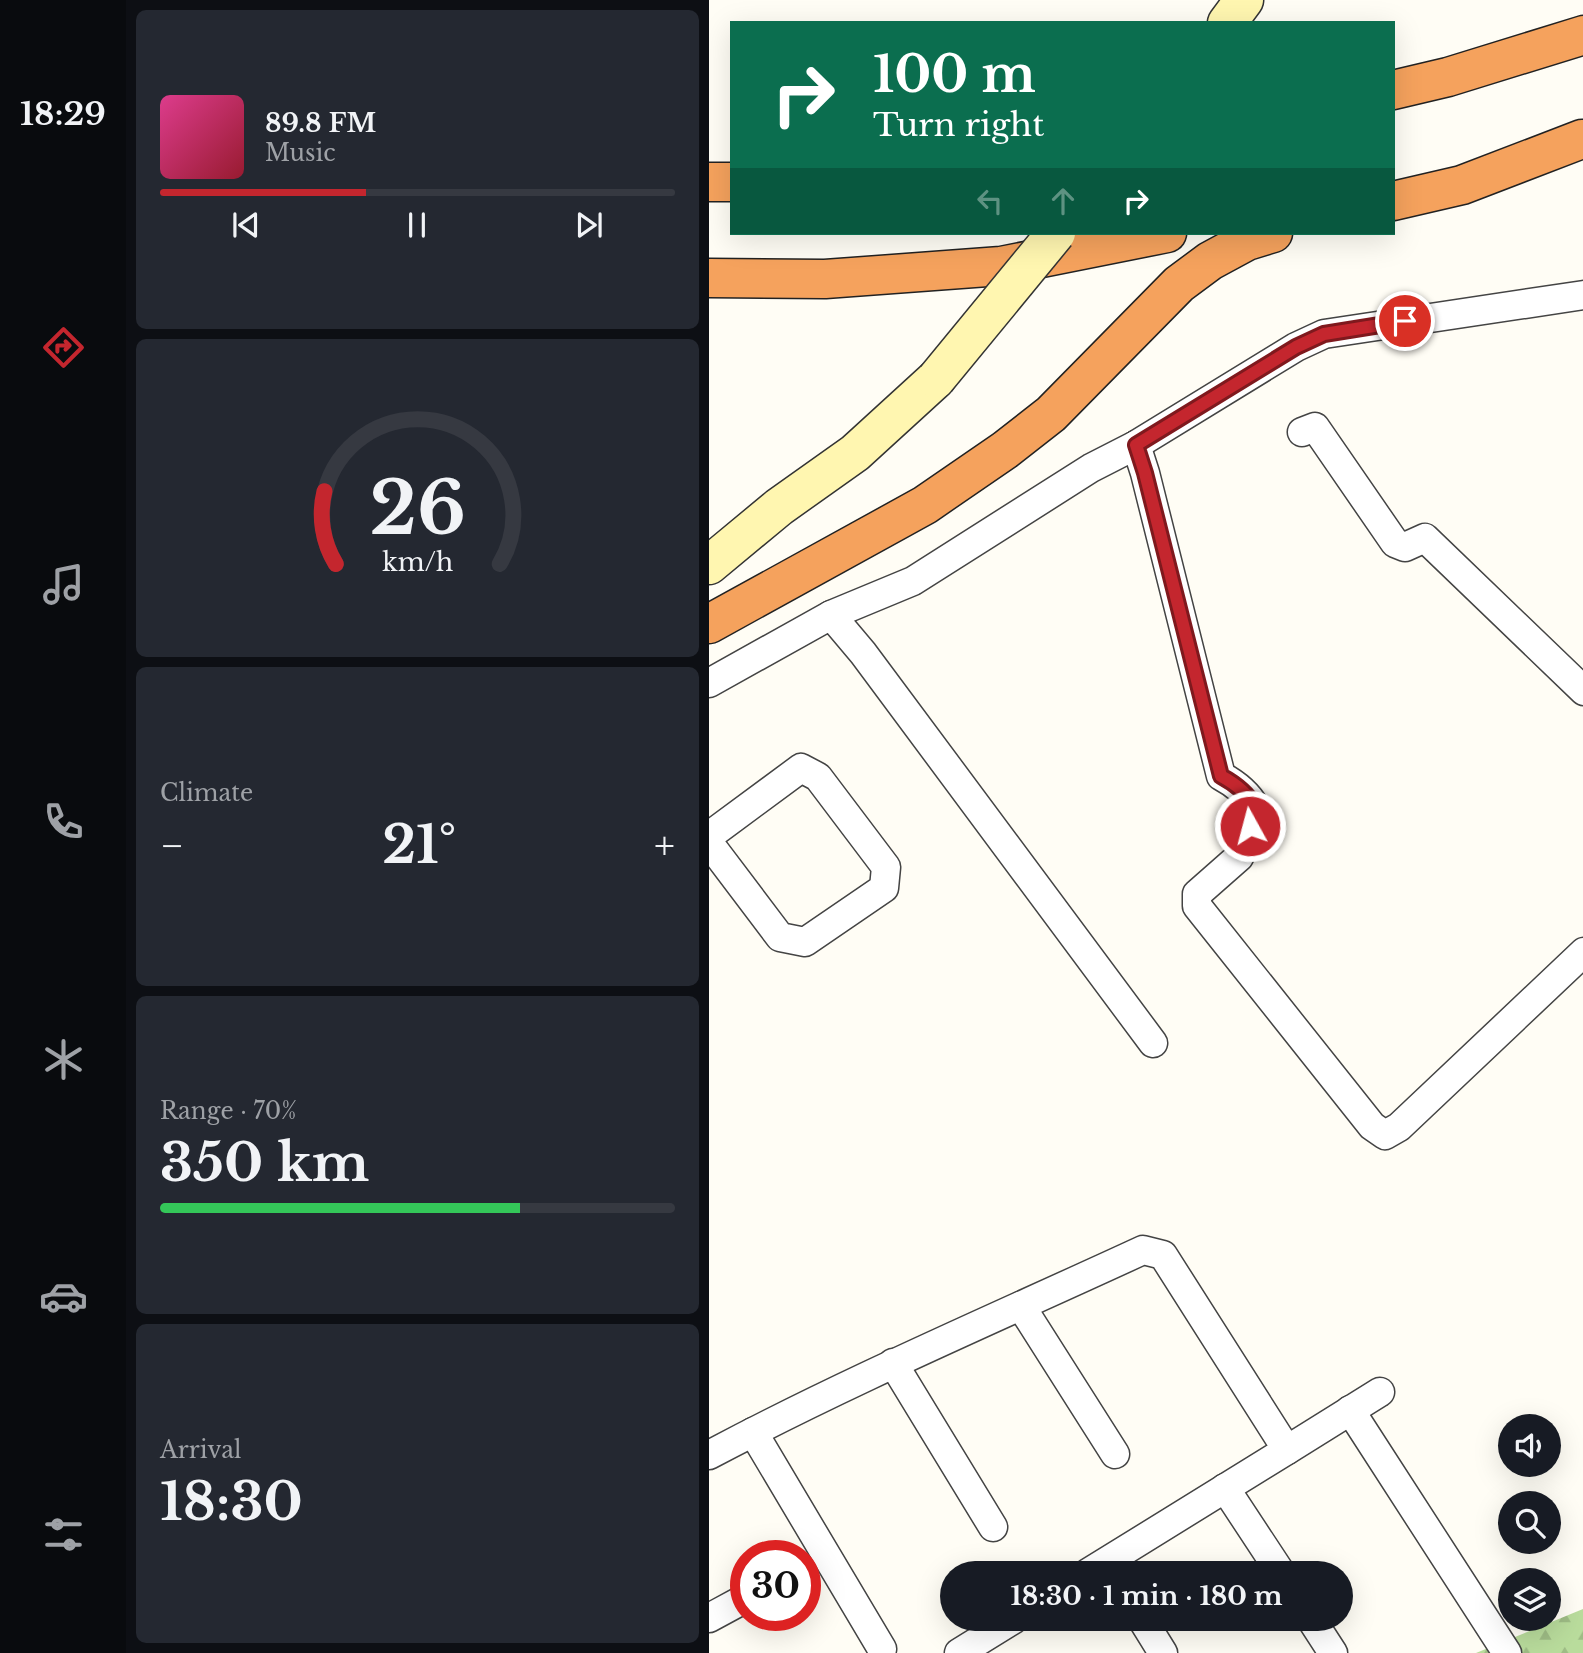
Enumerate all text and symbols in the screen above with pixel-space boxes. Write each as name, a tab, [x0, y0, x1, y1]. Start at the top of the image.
text: 100 m	[873, 44, 1036, 105]
icon: right	[758, 49, 849, 140]
text: 18:29	[20, 94, 106, 134]
text: Turn right	[873, 105, 1044, 145]
text: 89.8 FM	[265, 107, 376, 139]
text: Music	[265, 139, 336, 167]
icon: left	[971, 182, 1009, 220]
icon: ahead	[1044, 182, 1082, 220]
icon: right	[1117, 182, 1155, 220]
icon: previous	[227, 206, 265, 244]
icon: pause	[398, 206, 436, 244]
icon: next	[570, 206, 608, 244]
pin	[1375, 291, 1435, 351]
icon: arrive	[1386, 302, 1424, 340]
icon: directions	[39, 323, 88, 372]
text: 26	[369, 463, 466, 554]
text: km/h	[382, 547, 453, 578]
icon: music	[39, 560, 88, 609]
text: Climate	[160, 779, 253, 807]
position arrow	[1213, 789, 1287, 863]
icon: phone	[39, 797, 88, 846]
text: 21°	[382, 813, 456, 877]
text: −	[160, 822, 184, 869]
text: +	[654, 822, 675, 869]
icon: climate	[39, 1035, 88, 1084]
text: Range · 70%	[160, 1097, 297, 1125]
text: 350 km	[160, 1131, 369, 1195]
icon: car	[39, 1272, 88, 1321]
map controls	[1498, 1414, 1561, 1631]
button: sound	[1498, 1414, 1561, 1477]
text: Arrival	[160, 1436, 241, 1464]
text: 18:30	[160, 1470, 303, 1534]
button: search	[1498, 1491, 1561, 1554]
icon: filters	[39, 1510, 88, 1559]
speed limit sign: 30	[730, 1540, 821, 1631]
button: layers	[1498, 1568, 1561, 1631]
text: 18:30 · 1 min · 180 m	[1010, 1580, 1283, 1612]

